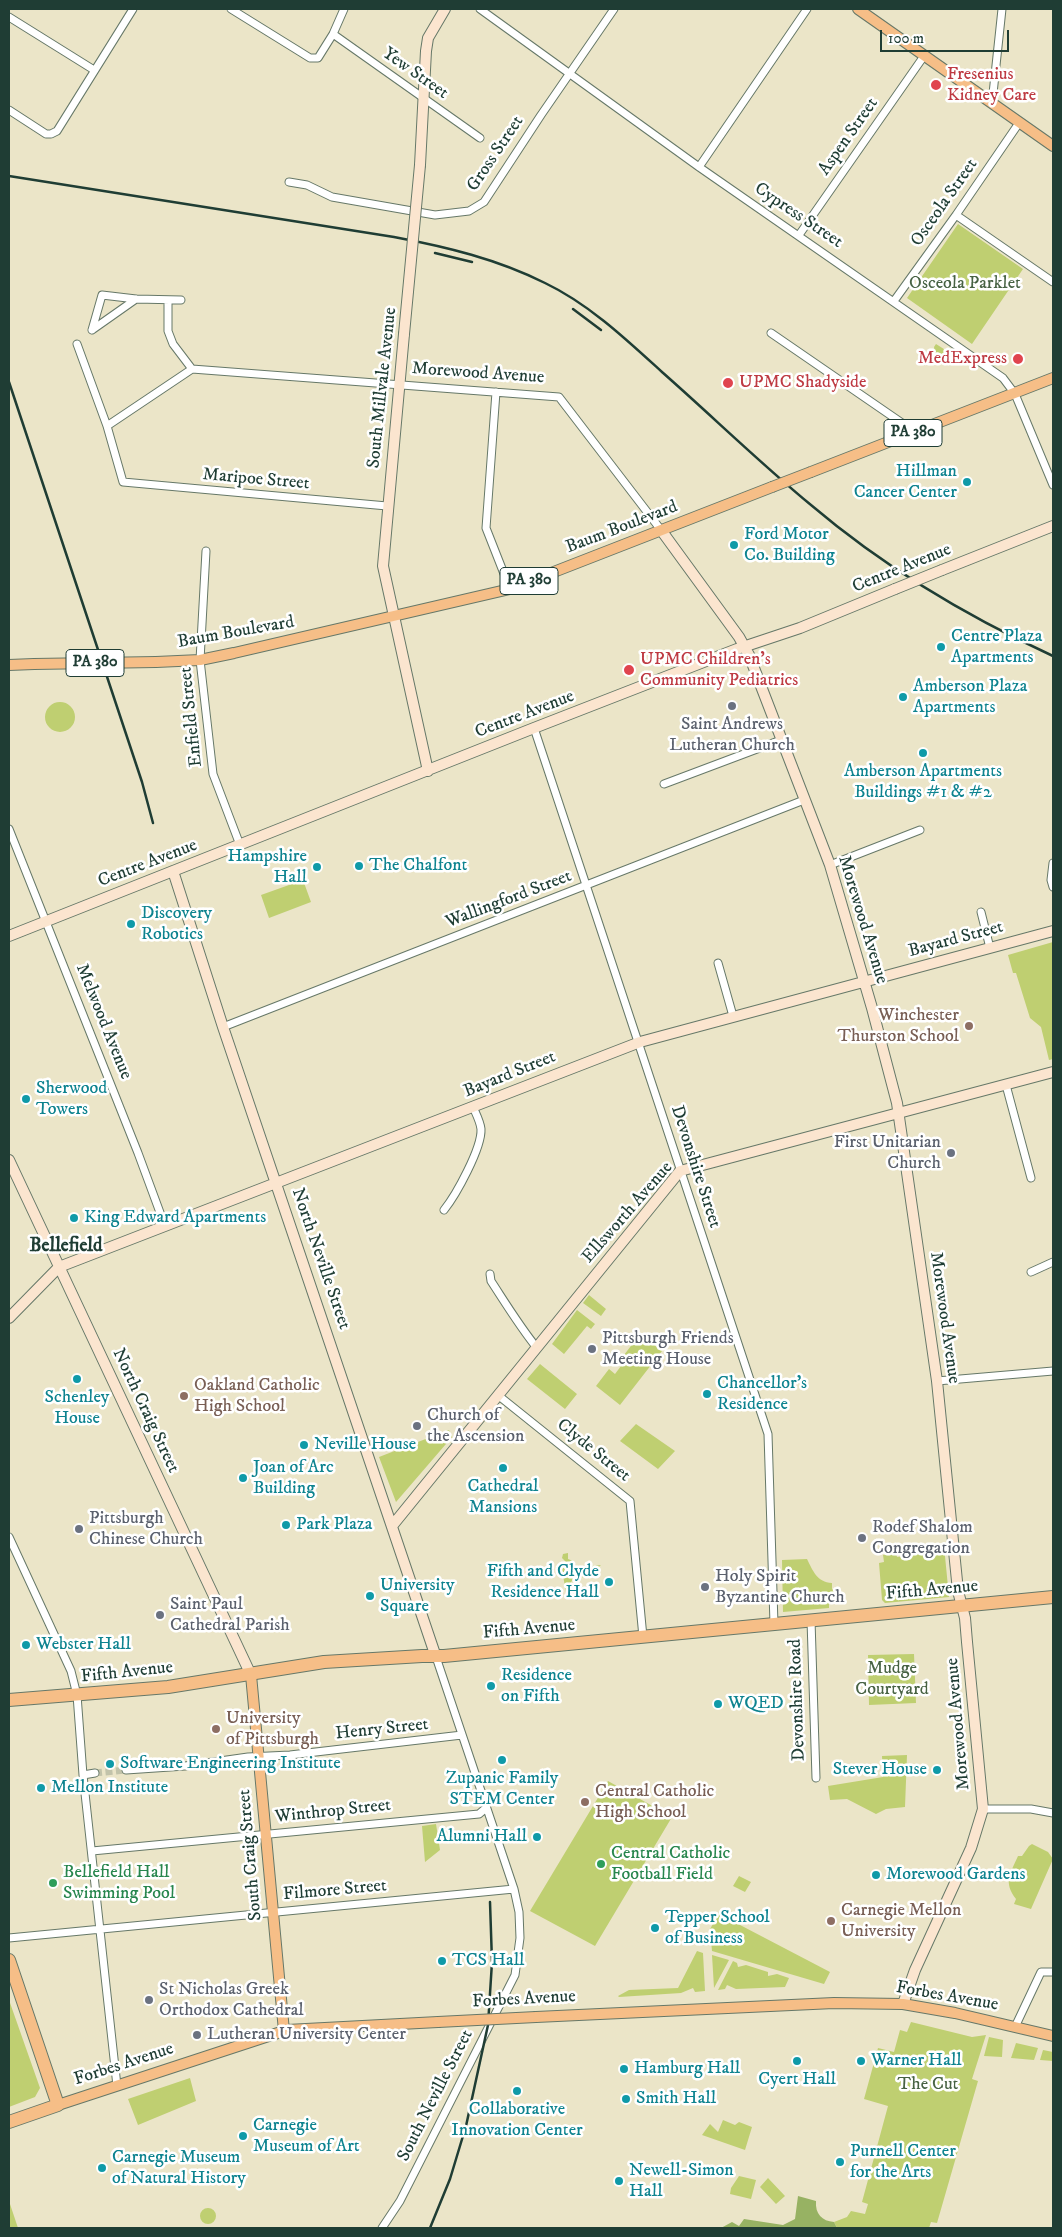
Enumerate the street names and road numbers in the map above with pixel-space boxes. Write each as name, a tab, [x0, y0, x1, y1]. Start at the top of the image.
street label: Yew Street	[378, 43, 452, 105]
street label: Aspen Street	[814, 94, 884, 180]
street label: Gross Street	[463, 112, 529, 196]
street label: Osceola Street	[907, 155, 983, 251]
street label: Cypress Street	[750, 179, 846, 253]
street label: South Millvale Avenue	[364, 306, 402, 470]
street label: Morewood Avenue	[411, 359, 545, 389]
road number: PA 380	[884, 419, 942, 446]
street label: Maripoe Street	[202, 465, 310, 495]
street label: Baum Boulevard	[563, 497, 681, 559]
street label: Centre Avenue	[850, 539, 954, 599]
road number: PA 380	[500, 568, 558, 594]
street label: Baum Boulevard	[176, 612, 296, 654]
road number: PA 380	[66, 650, 124, 676]
street label: Enfield Street	[176, 666, 208, 768]
street label: Centre Avenue	[472, 686, 578, 744]
street label: Centre Avenue	[95, 835, 201, 893]
street label: Morewood Avenue	[832, 853, 892, 987]
street label: Wallingford Street	[443, 866, 575, 934]
street label: Bayard Street	[906, 917, 1006, 963]
street label: Melwood Avenue	[70, 961, 136, 1083]
street label: Bayard Street	[461, 1047, 559, 1103]
street label: Devonshire Street	[665, 1103, 725, 1231]
street label: Ellsworth Avenue	[578, 1158, 678, 1268]
street label: North Neville Street	[286, 1186, 354, 1332]
street label: Morewood Avenue	[924, 1251, 964, 1385]
street label: North Craig Street	[107, 1345, 183, 1477]
street label: Clyde Street	[552, 1415, 634, 1487]
street label: Fifth Avenue	[885, 1576, 979, 1606]
street label: Fifth Avenue	[482, 1615, 576, 1645]
street label: Devonshire Road	[785, 1639, 811, 1761]
street label: Fifth Avenue	[80, 1657, 174, 1689]
street label: Morewood Avenue	[942, 1657, 976, 1791]
street label: Henry Street	[334, 1714, 430, 1746]
street label: South Craig Street	[234, 1788, 268, 1922]
street label: Winthrop Street	[274, 1795, 392, 1829]
street label: Filmore Street	[282, 1876, 388, 1906]
street label: Forbes Avenue	[894, 1977, 1000, 2017]
street label: Forbes Avenue	[472, 1987, 576, 2013]
street label: South Neville Street	[393, 2026, 479, 2166]
street label: Forbes Avenue	[71, 2039, 177, 2091]

